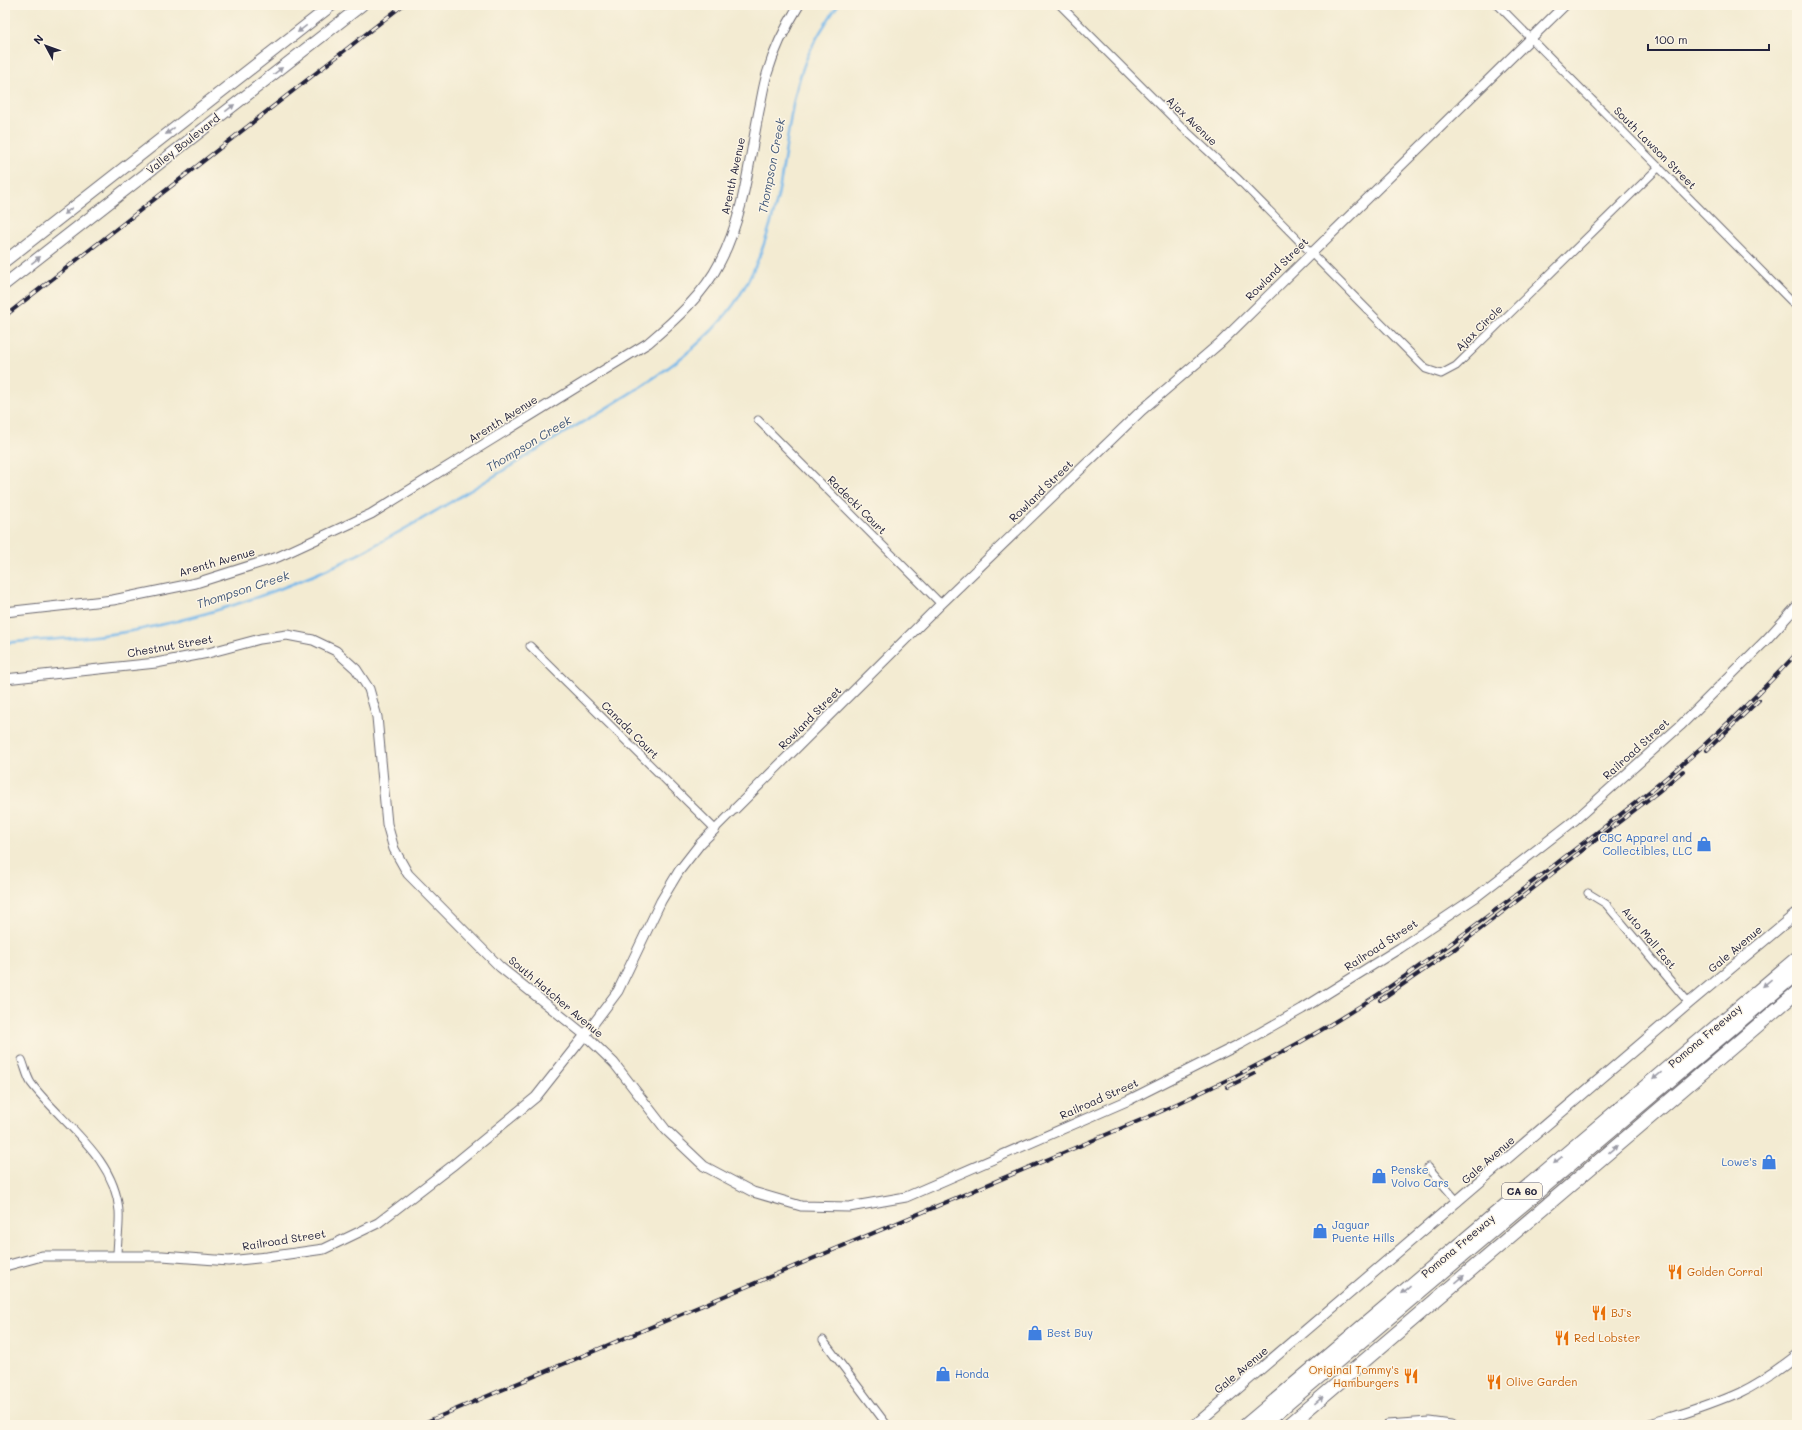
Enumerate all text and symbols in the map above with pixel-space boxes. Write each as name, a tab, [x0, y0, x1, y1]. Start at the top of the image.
one-way arrow	[296, 25, 307, 33]
north arrow	[26, 26, 66, 66]
scale bar	[1648, 26, 1769, 52]
text: N	[30, 31, 46, 47]
text: 100 m	[1654, 31, 1688, 47]
one-way arrow	[272, 66, 283, 75]
street label: Ajax Avenue	[1164, 93, 1221, 149]
street label: South Lawson Street	[1611, 103, 1700, 192]
one-way arrow	[224, 104, 235, 112]
street label: Valley Boulevard	[143, 110, 223, 177]
water label: Thompson Creek	[754, 116, 788, 215]
one-way arrow	[165, 127, 176, 135]
street label: Arenth Avenue	[717, 136, 748, 216]
one-way arrow	[63, 207, 74, 215]
street label: Rowland Street	[1242, 234, 1312, 303]
one-way arrow	[30, 255, 41, 264]
street label: Ajax Circle	[1452, 301, 1506, 354]
street label: Arenth Avenue	[465, 391, 540, 446]
water label: Thompson Creek	[483, 411, 575, 475]
street label: Rowland Street	[1005, 456, 1076, 525]
street label: Radecki Court	[825, 472, 890, 538]
street label: Arenth Avenue	[177, 543, 257, 580]
water label: Thompson Creek	[194, 566, 292, 612]
street label: Chestnut Street	[126, 631, 214, 660]
street label: Rowland Street	[775, 683, 845, 752]
street label: Canada Court	[598, 698, 663, 762]
street label: Railroad Street	[1599, 715, 1672, 782]
place label: CBC Apparel and Collectibles, LLC	[1599, 830, 1692, 858]
shop icon: CBC Apparel and Collectibles, LLC	[1695, 835, 1713, 853]
street label: Auto Mall East	[1619, 904, 1680, 972]
street label: Railroad Street	[1341, 915, 1420, 974]
street label: Gale Avenue	[1705, 921, 1765, 976]
street label: South Hatcher Avenue	[506, 952, 607, 1041]
one-way arrow	[1762, 978, 1773, 987]
street label: Pomona Freeway	[1665, 1000, 1745, 1071]
one-way arrow	[1652, 1072, 1663, 1081]
street label: Railroad Street	[1057, 1074, 1141, 1123]
street label: Gale Avenue	[1458, 1132, 1518, 1187]
one-way arrow	[1607, 1145, 1618, 1154]
shop icon: Lowe's	[1760, 1153, 1778, 1171]
place label: Lowe's	[1722, 1154, 1757, 1169]
one-way arrow	[1553, 1156, 1564, 1165]
place label: Penske Volvo Cars	[1391, 1162, 1449, 1190]
shop icon: Penske Volvo Cars	[1370, 1167, 1388, 1185]
road number: CA 60	[1502, 1183, 1542, 1199]
street label: Pomona Freeway	[1418, 1210, 1498, 1281]
place label: Jaguar Puente Hills	[1332, 1217, 1395, 1245]
shop icon: Jaguar Puente Hills	[1311, 1222, 1329, 1240]
street label: Railroad Street	[241, 1225, 327, 1254]
restaurant icon: Golden Corral	[1666, 1263, 1684, 1281]
place label: Golden Corral	[1687, 1264, 1763, 1279]
one-way arrow	[1456, 1275, 1465, 1284]
one-way arrow	[1400, 1285, 1411, 1294]
restaurant icon: BJ's	[1590, 1304, 1608, 1322]
place label: BJ's	[1611, 1305, 1632, 1320]
shop icon: Best Buy	[1026, 1324, 1044, 1342]
place label: Best Buy	[1047, 1325, 1093, 1340]
restaurant icon: Red Lobster	[1553, 1329, 1571, 1347]
place label: Red Lobster	[1574, 1330, 1640, 1345]
street label: Gale Avenue	[1211, 1342, 1271, 1397]
place label: Original Tommy's Hamburgers	[1309, 1362, 1399, 1390]
shop icon: Honda	[934, 1365, 952, 1383]
place label: Honda	[955, 1366, 989, 1381]
restaurant icon: Original Tommy's Hamburgers	[1402, 1367, 1420, 1385]
restaurant icon: Olive Garden	[1485, 1373, 1503, 1391]
place label: Olive Garden	[1506, 1374, 1577, 1389]
one-way arrow	[1314, 1395, 1324, 1404]

